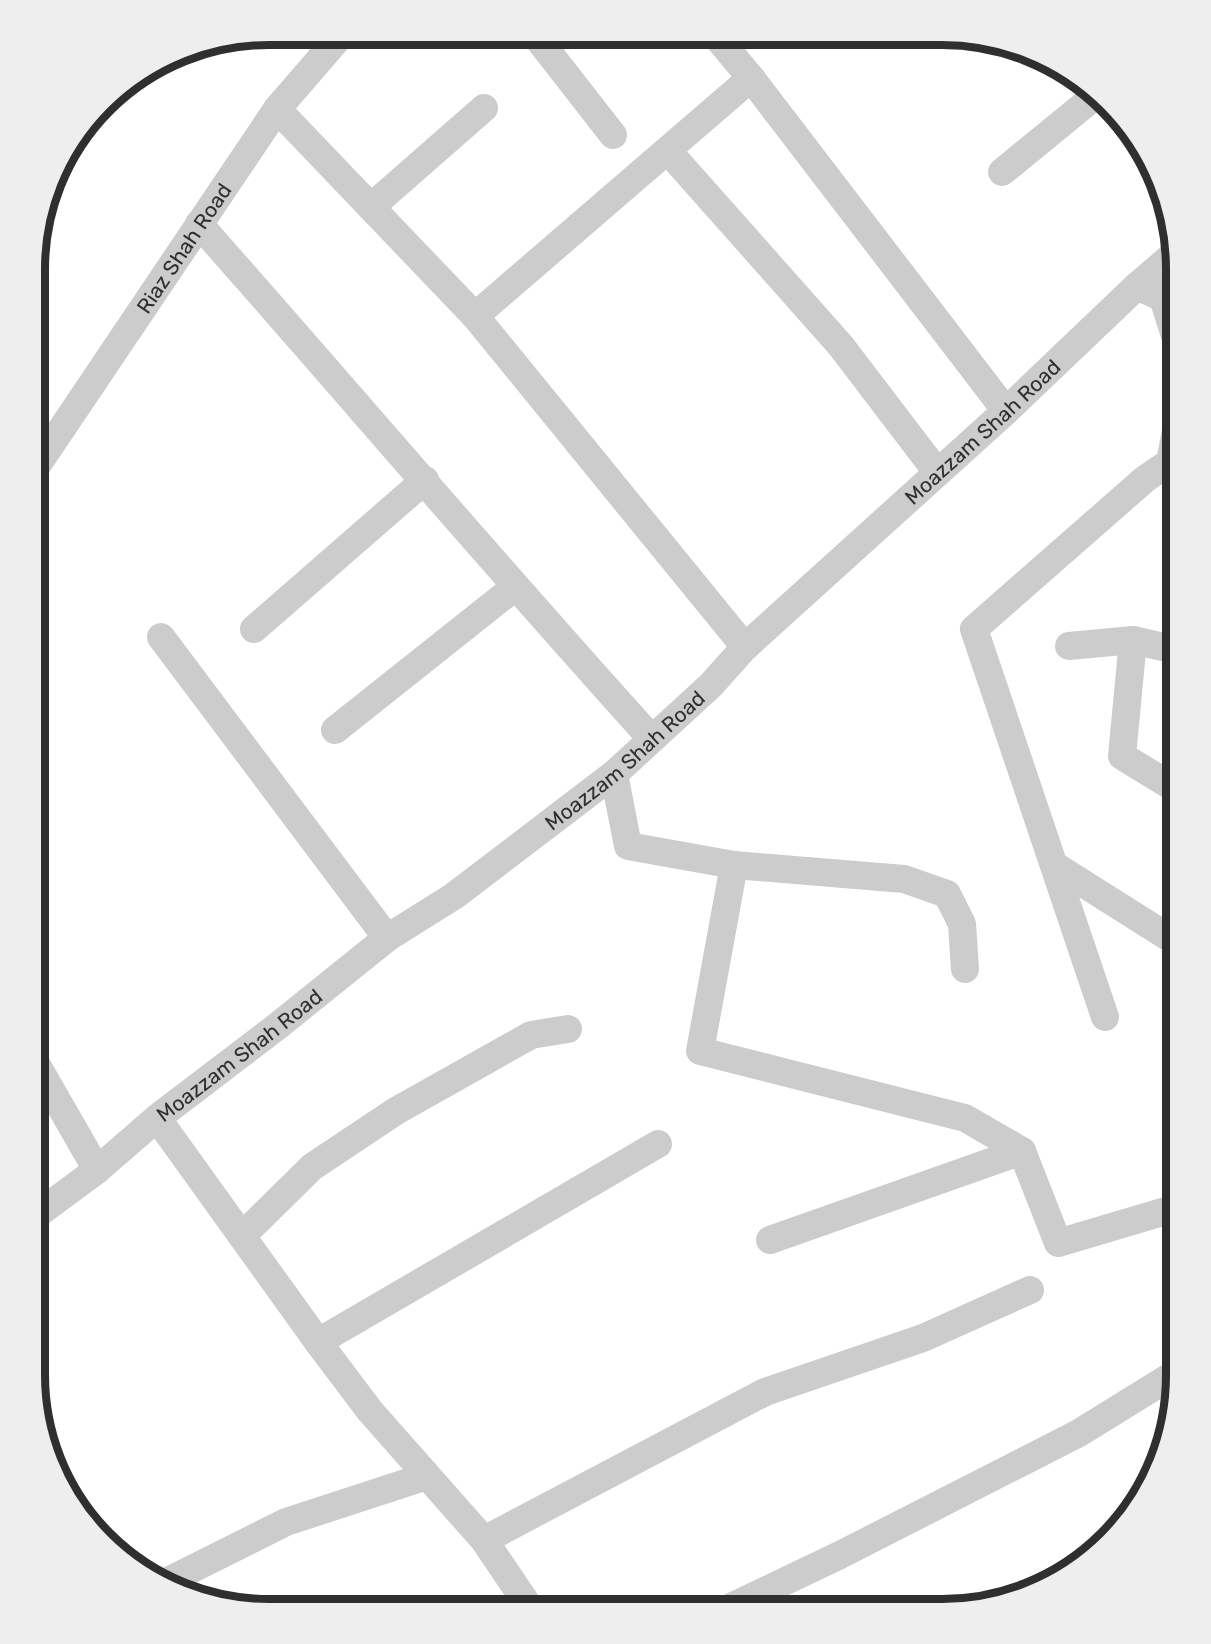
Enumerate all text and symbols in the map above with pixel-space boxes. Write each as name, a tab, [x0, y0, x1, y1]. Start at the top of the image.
street label: Riaz Shah Road	[131, 178, 236, 318]
street label: Moazzam Shah Road	[899, 354, 1065, 509]
street label: Moazzam Shah Road	[540, 685, 710, 835]
street label: Moazzam Shah Road	[151, 983, 327, 1127]

